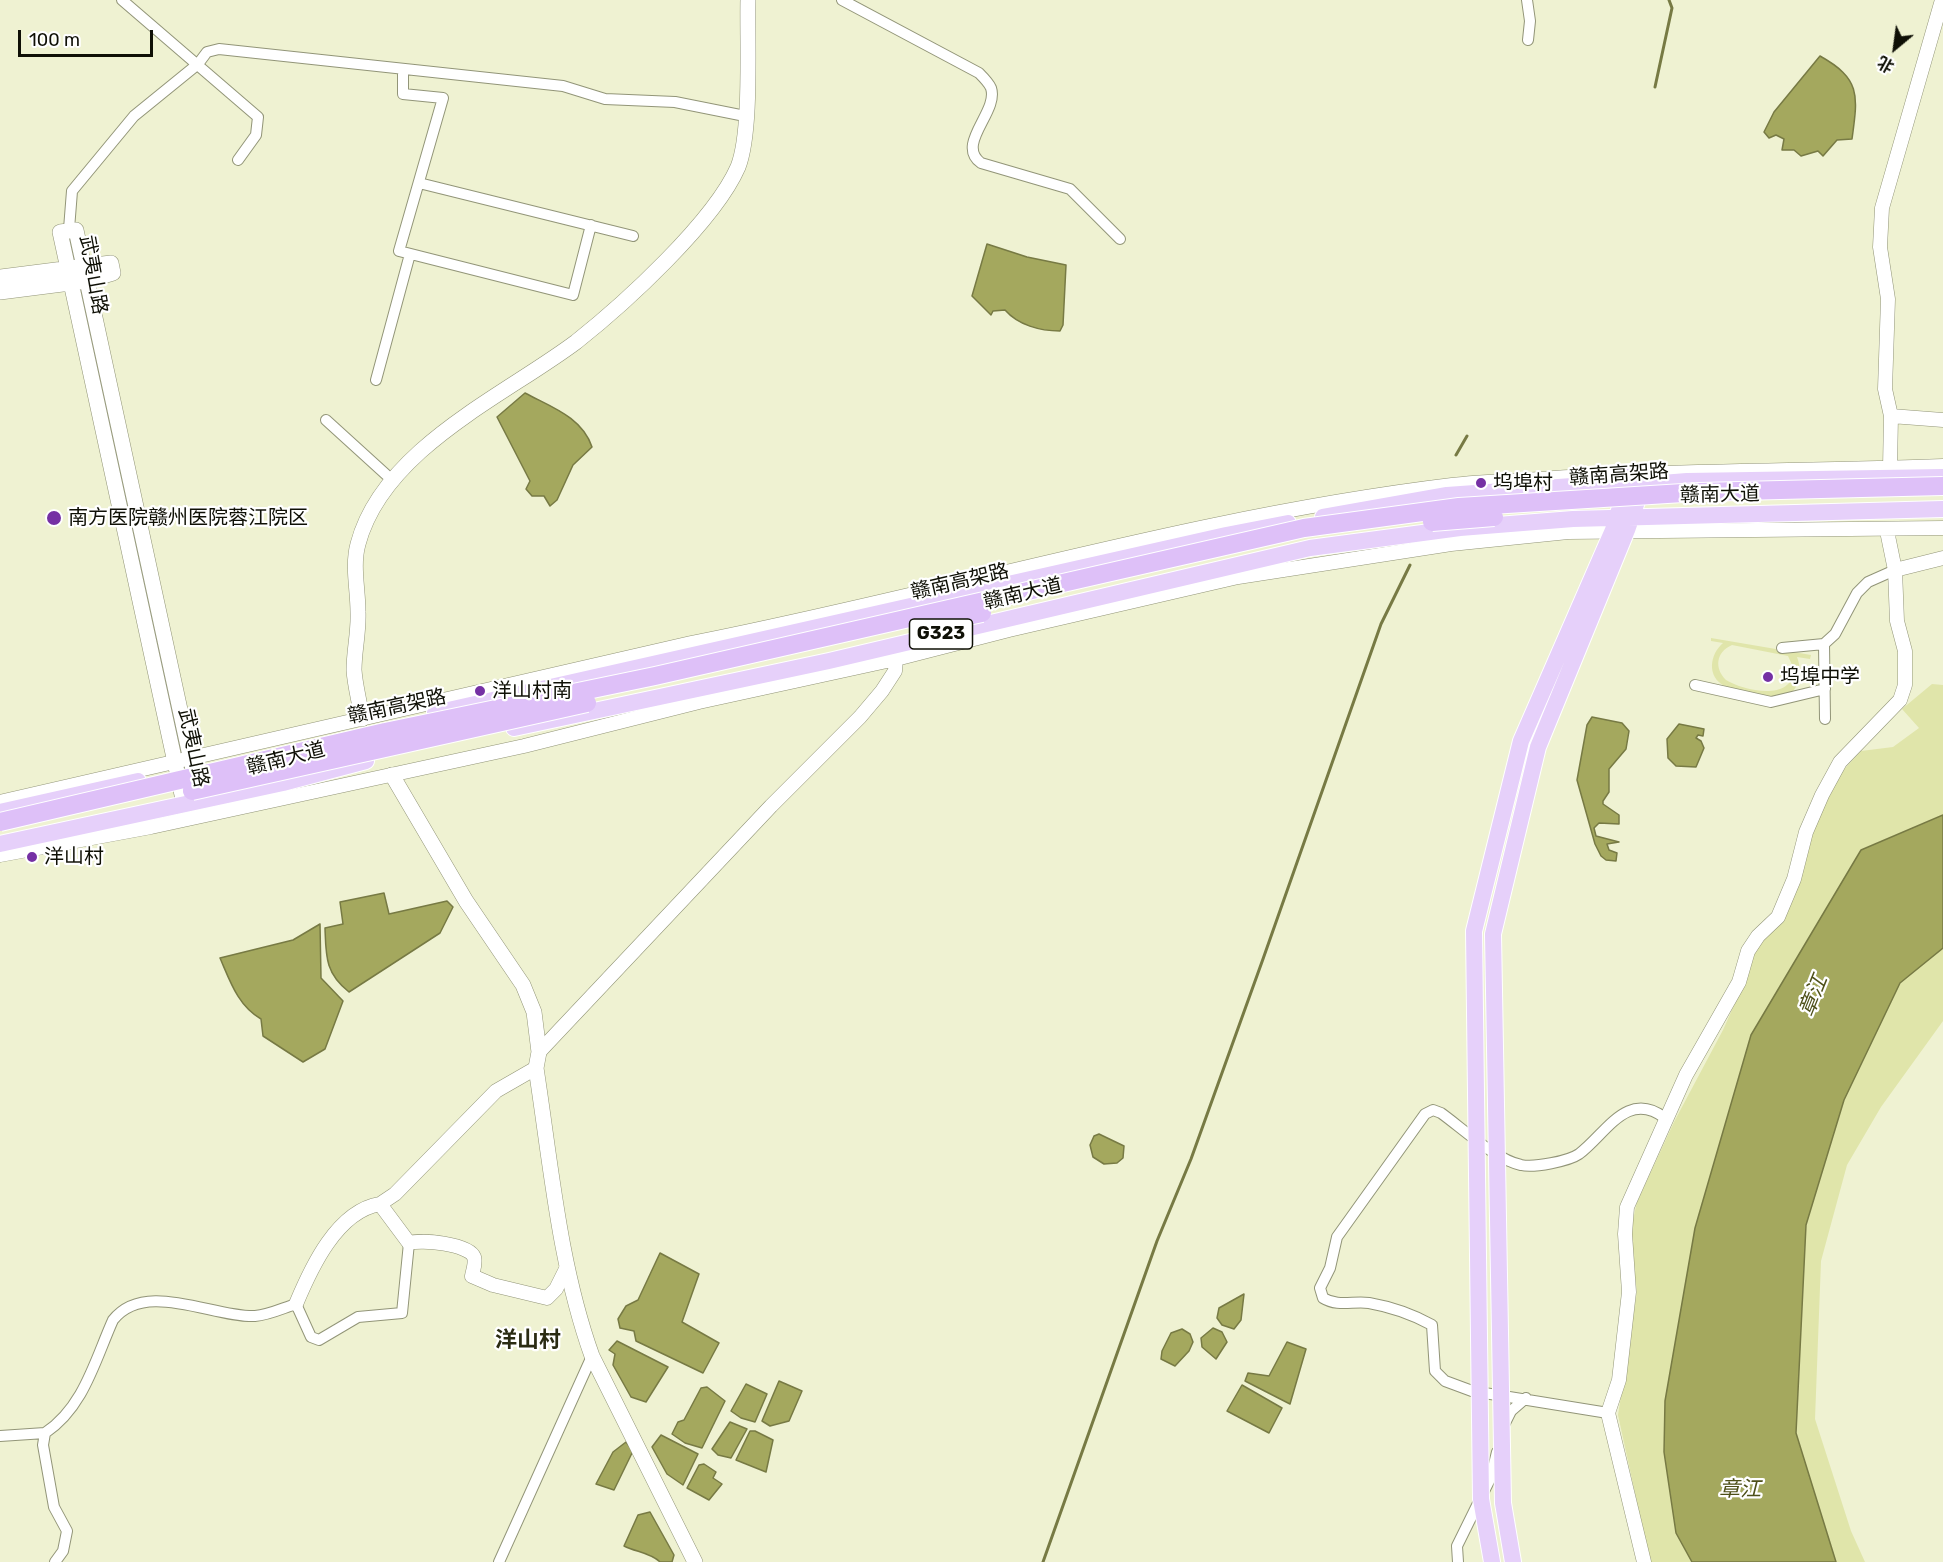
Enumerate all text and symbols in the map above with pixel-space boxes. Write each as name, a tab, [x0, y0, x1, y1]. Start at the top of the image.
scale bar	[21, 18, 156, 56]
north arrow	[1865, 18, 1925, 78]
text: 100 m	[29, 29, 80, 51]
text: 北	[1874, 52, 1898, 76]
street label: 武夷山路	[74, 234, 112, 316]
street label: 赣南高架路	[1568, 460, 1670, 490]
place label: 坞埠村	[1493, 471, 1553, 495]
marker: 坞埠村	[1474, 476, 1488, 490]
street label: 赣南大道	[1680, 482, 1760, 508]
place label: 南方医院赣州医院蓉江院区	[68, 506, 308, 530]
marker: 南方医院赣州医院蓉江院区	[45, 509, 63, 527]
street label: 赣南高架路	[909, 559, 1011, 605]
street label: 赣南大道	[981, 573, 1065, 615]
road number: G323	[910, 619, 972, 649]
place label: 坞埠中学	[1780, 665, 1860, 689]
marker: 坞埠中学	[1761, 670, 1775, 684]
place label: 洋山村南	[492, 679, 572, 703]
marker: 洋山村南	[473, 684, 487, 698]
street label: 赣南高架路	[346, 685, 448, 729]
street label: 武夷山路	[173, 706, 213, 790]
street label: 赣南大道	[244, 738, 328, 780]
place label: 洋山村	[44, 845, 104, 869]
marker: 洋山村	[25, 850, 39, 864]
water label: 章江	[1794, 972, 1834, 1020]
district label: 洋山村	[495, 1328, 561, 1354]
water label: 章江	[1719, 1477, 1761, 1503]

